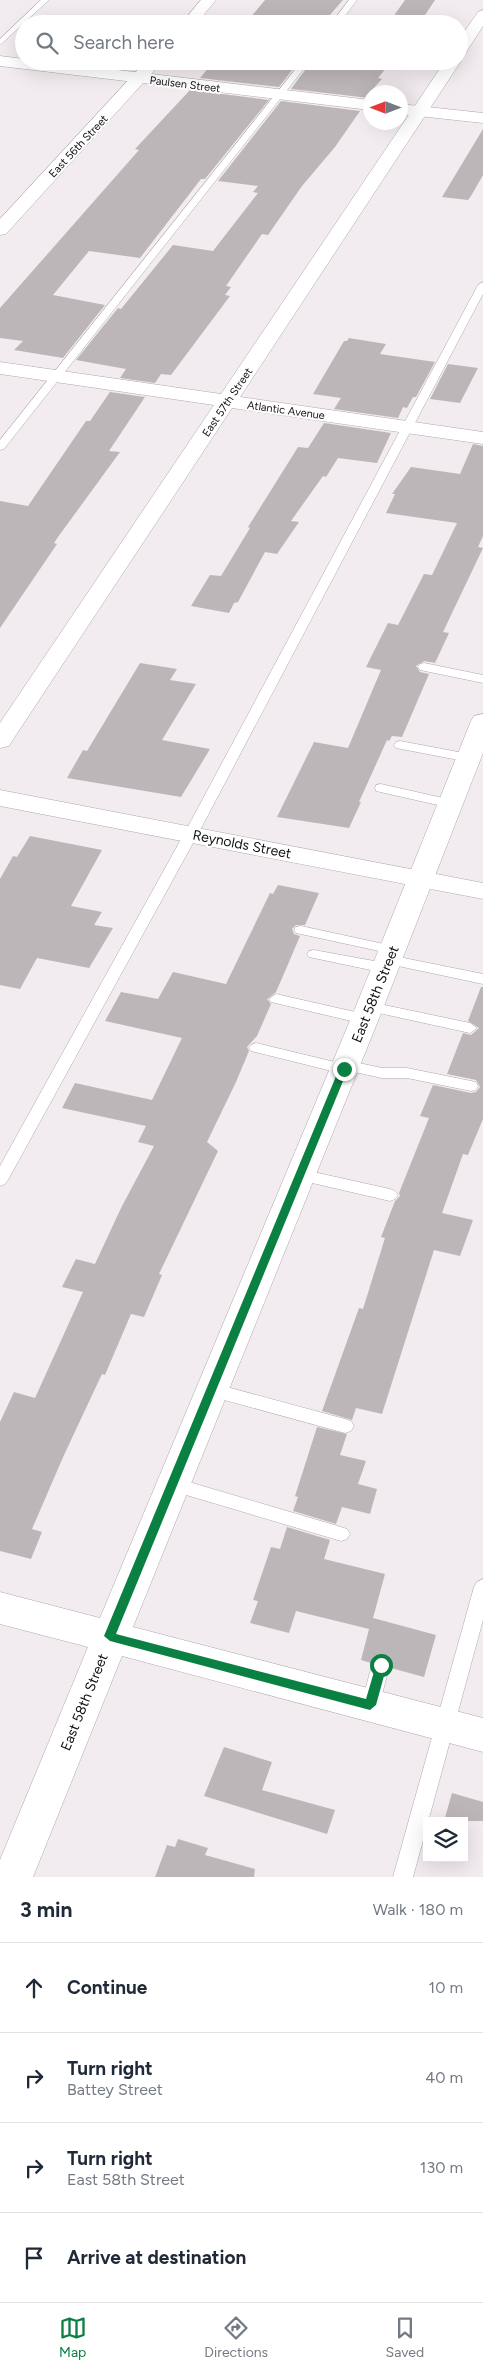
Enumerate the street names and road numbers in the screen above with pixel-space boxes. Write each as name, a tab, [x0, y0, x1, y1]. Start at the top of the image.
street label: Paulsen Street	[149, 74, 221, 95]
street label: East 56th Street	[46, 112, 111, 180]
street label: East 57th Street	[200, 365, 255, 439]
street label: Atlantic Avenue	[246, 399, 326, 422]
street label: Reynolds Street	[191, 827, 293, 862]
street label: East 58th Street	[348, 943, 403, 1045]
street label: East 58th Street	[57, 1651, 112, 1753]

